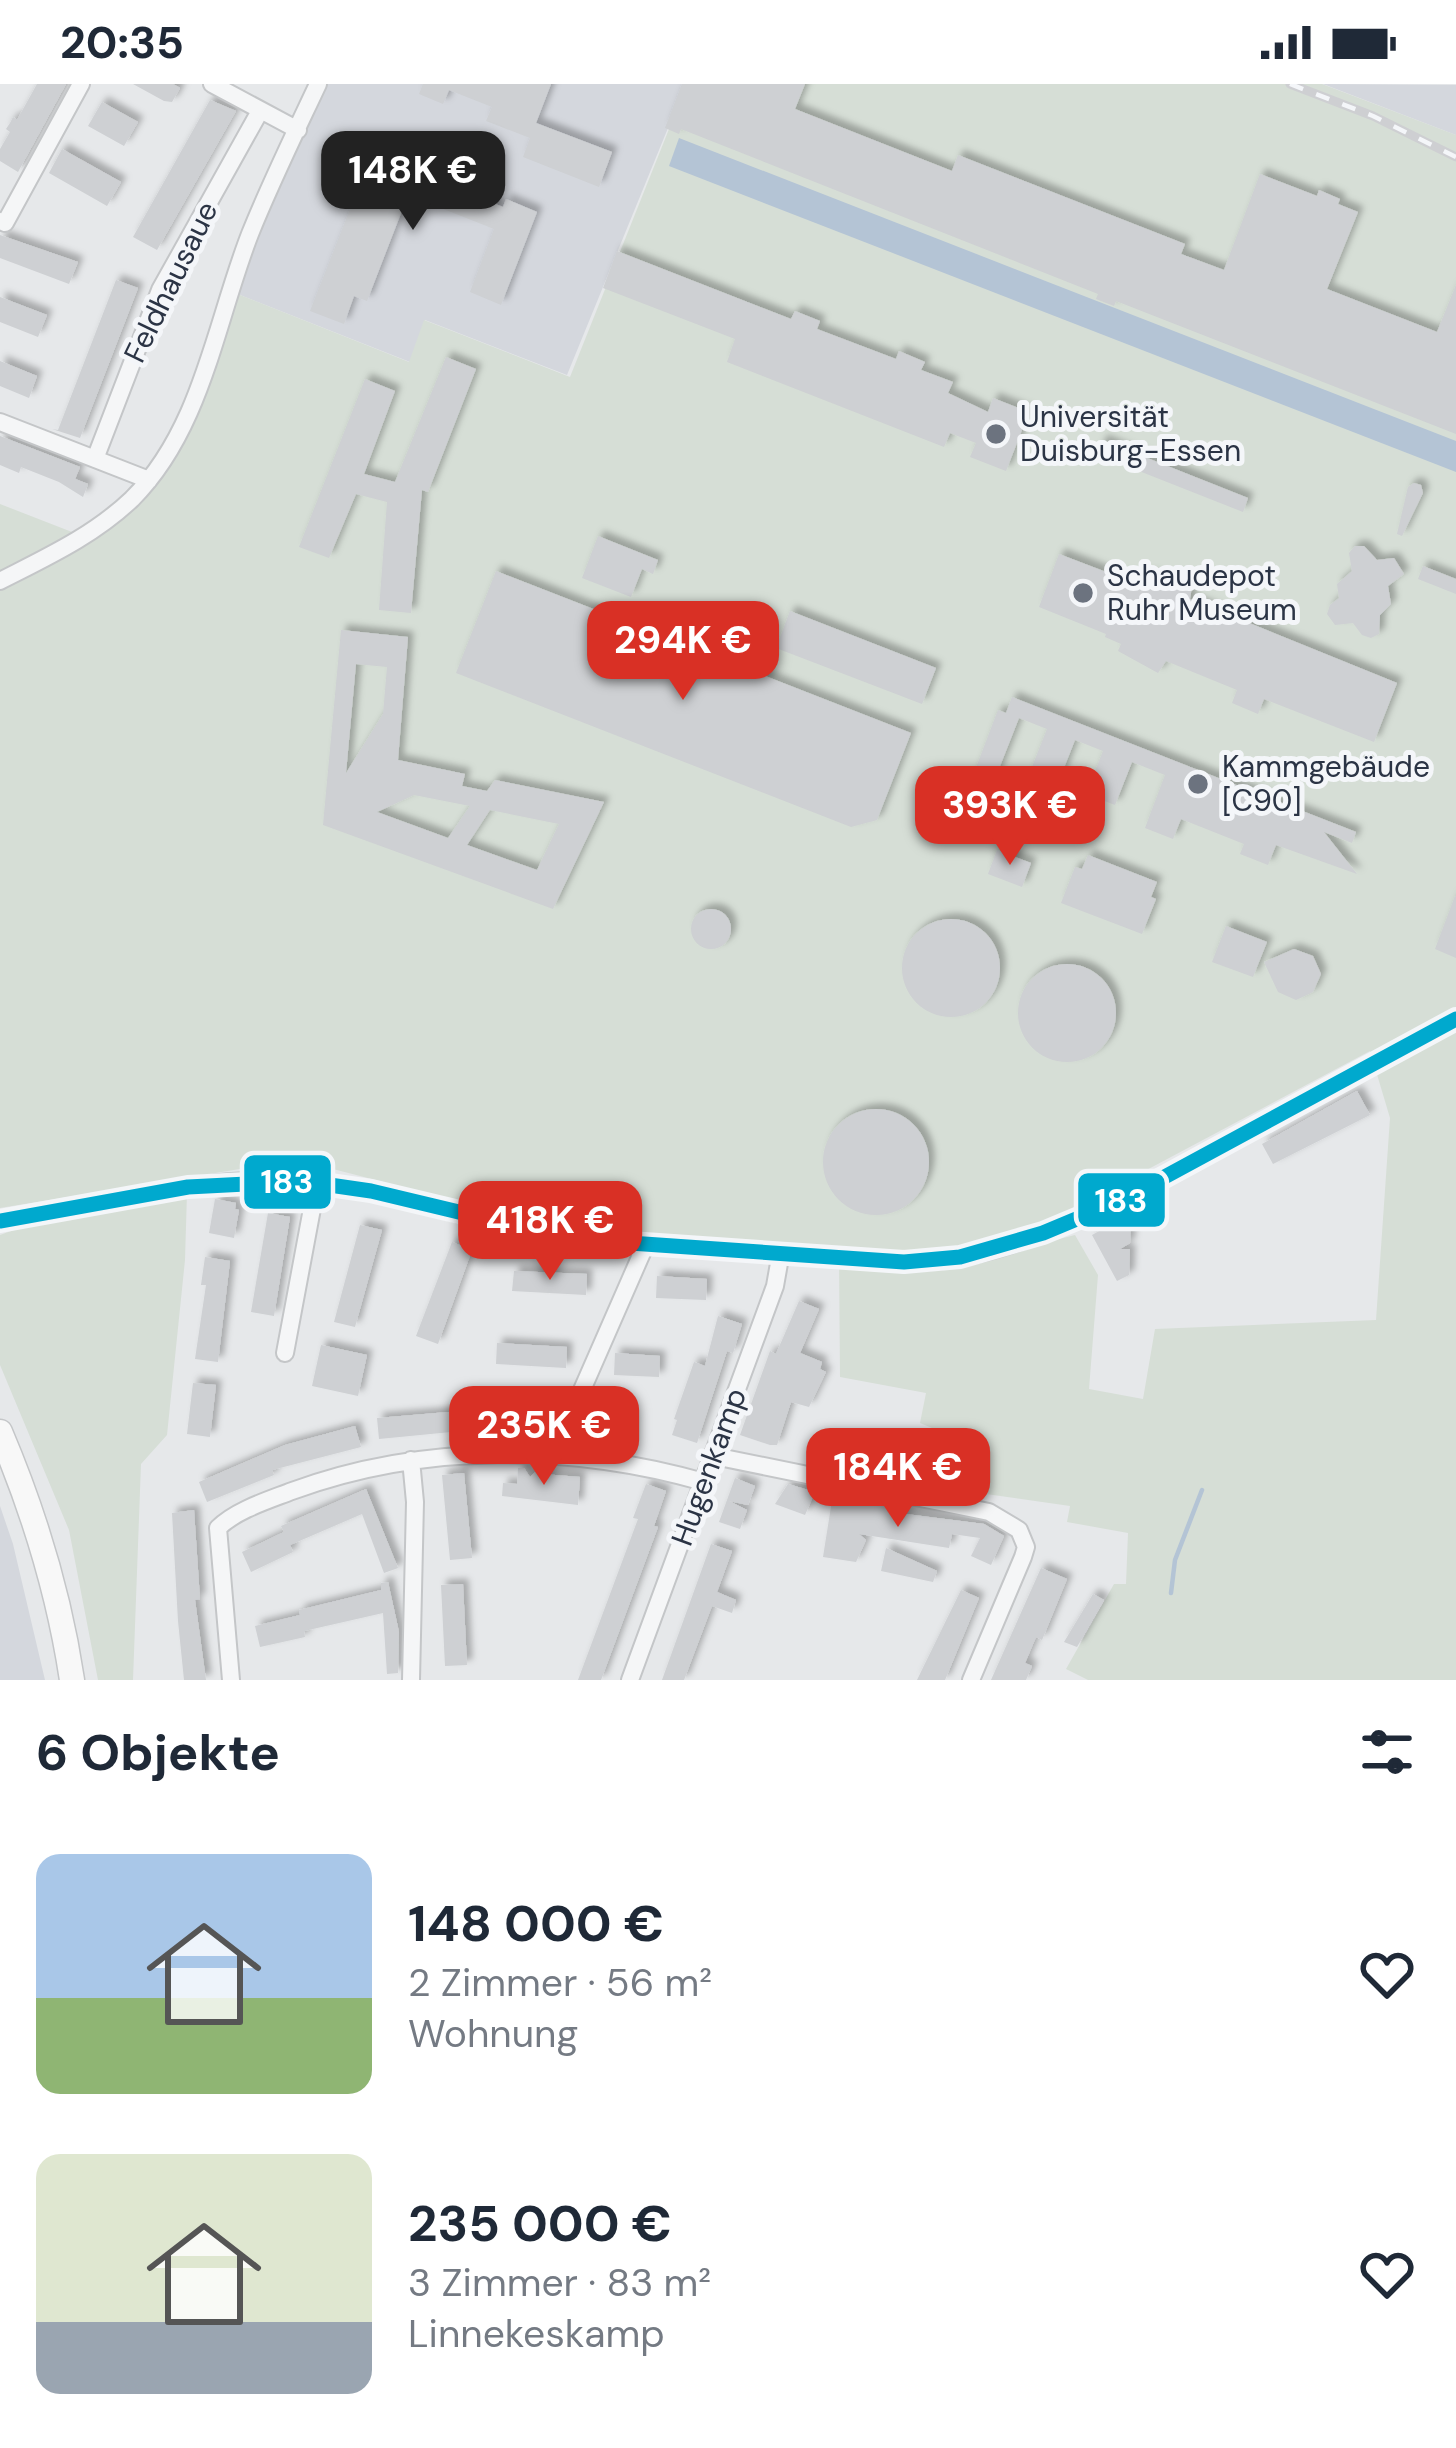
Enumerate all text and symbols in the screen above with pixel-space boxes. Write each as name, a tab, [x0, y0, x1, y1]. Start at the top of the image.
text: 20:35	[60, 13, 184, 72]
pin: 148K €	[315, 131, 511, 233]
text: 148K €	[348, 144, 478, 195]
street label: Feldhausaue	[115, 195, 226, 369]
place label: Universität Duisburg-Essen	[1020, 397, 1241, 470]
marker: Universität Duisburg-Essen	[983, 421, 1009, 447]
place label: Schaudepot Ruhr Museum	[1107, 556, 1297, 629]
marker: Schaudepot Ruhr Museum	[1070, 580, 1096, 606]
pin: 294K €	[585, 601, 781, 703]
text: 294K €	[614, 614, 752, 665]
place label: Kammgebäude [C90]	[1222, 747, 1430, 820]
pin: 393K €	[912, 766, 1108, 868]
marker: Kammgebäude [C90]	[1185, 771, 1211, 797]
text: 393K €	[942, 779, 1078, 830]
line badge: 183	[242, 1153, 333, 1211]
text: 183	[261, 1160, 313, 1203]
line badge: 183	[1076, 1171, 1167, 1229]
text: 183	[1095, 1179, 1147, 1222]
pin: 418K €	[452, 1181, 648, 1283]
text: 418K €	[485, 1194, 615, 1245]
street label: Hugenkamp	[662, 1383, 755, 1551]
pin: 235K €	[446, 1386, 642, 1488]
text: 235K €	[476, 1399, 612, 1450]
pin: 184K €	[800, 1428, 996, 1530]
text: 184K €	[833, 1441, 963, 1492]
text: 6 Objekte	[36, 1719, 280, 1786]
icon: filters	[1354, 1719, 1420, 1785]
text: 148 000 €	[408, 1890, 664, 1957]
icon: home	[132, 1902, 276, 2046]
icon: heart	[1354, 1941, 1420, 2007]
text: 2 Zimmer · 56 m²	[408, 1957, 712, 2008]
text: Wohnung	[408, 2008, 578, 2059]
text: 235 000 €	[408, 2190, 672, 2257]
icon: home	[132, 2202, 276, 2346]
icon: heart	[1354, 2241, 1420, 2307]
text: 3 Zimmer · 83 m²	[408, 2257, 711, 2308]
text: Linnekeskamp	[408, 2308, 665, 2359]

